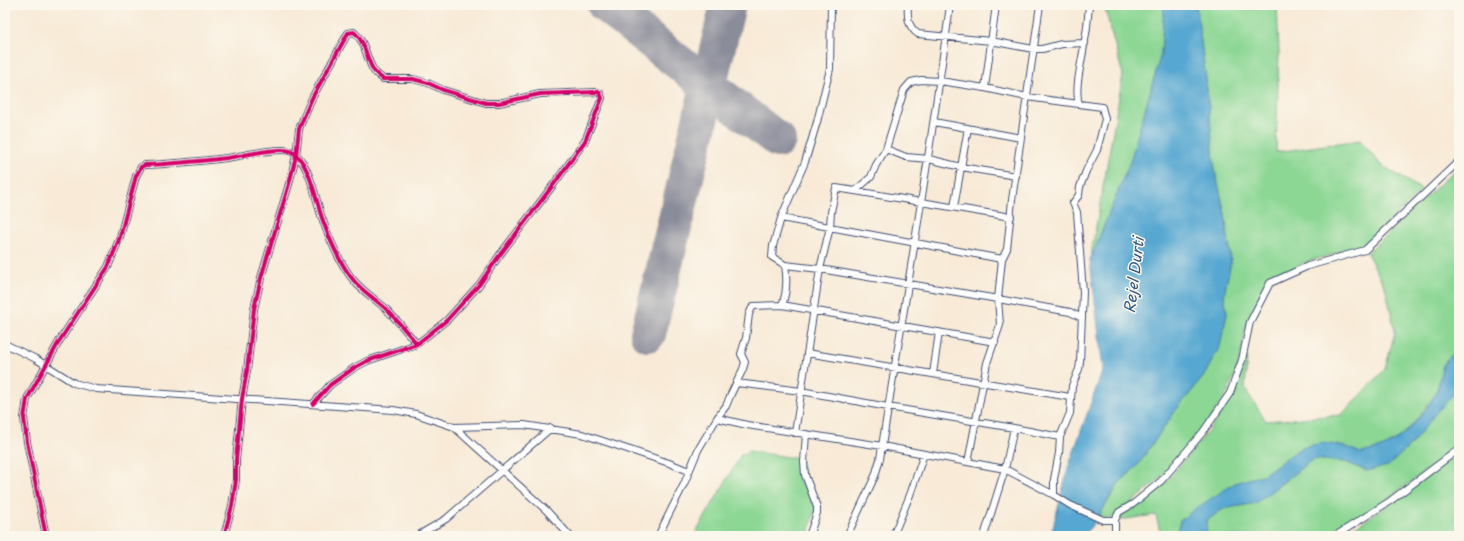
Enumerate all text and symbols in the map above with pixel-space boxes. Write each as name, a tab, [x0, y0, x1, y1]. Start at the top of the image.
water label: Rejel Durti	[1117, 233, 1149, 314]

